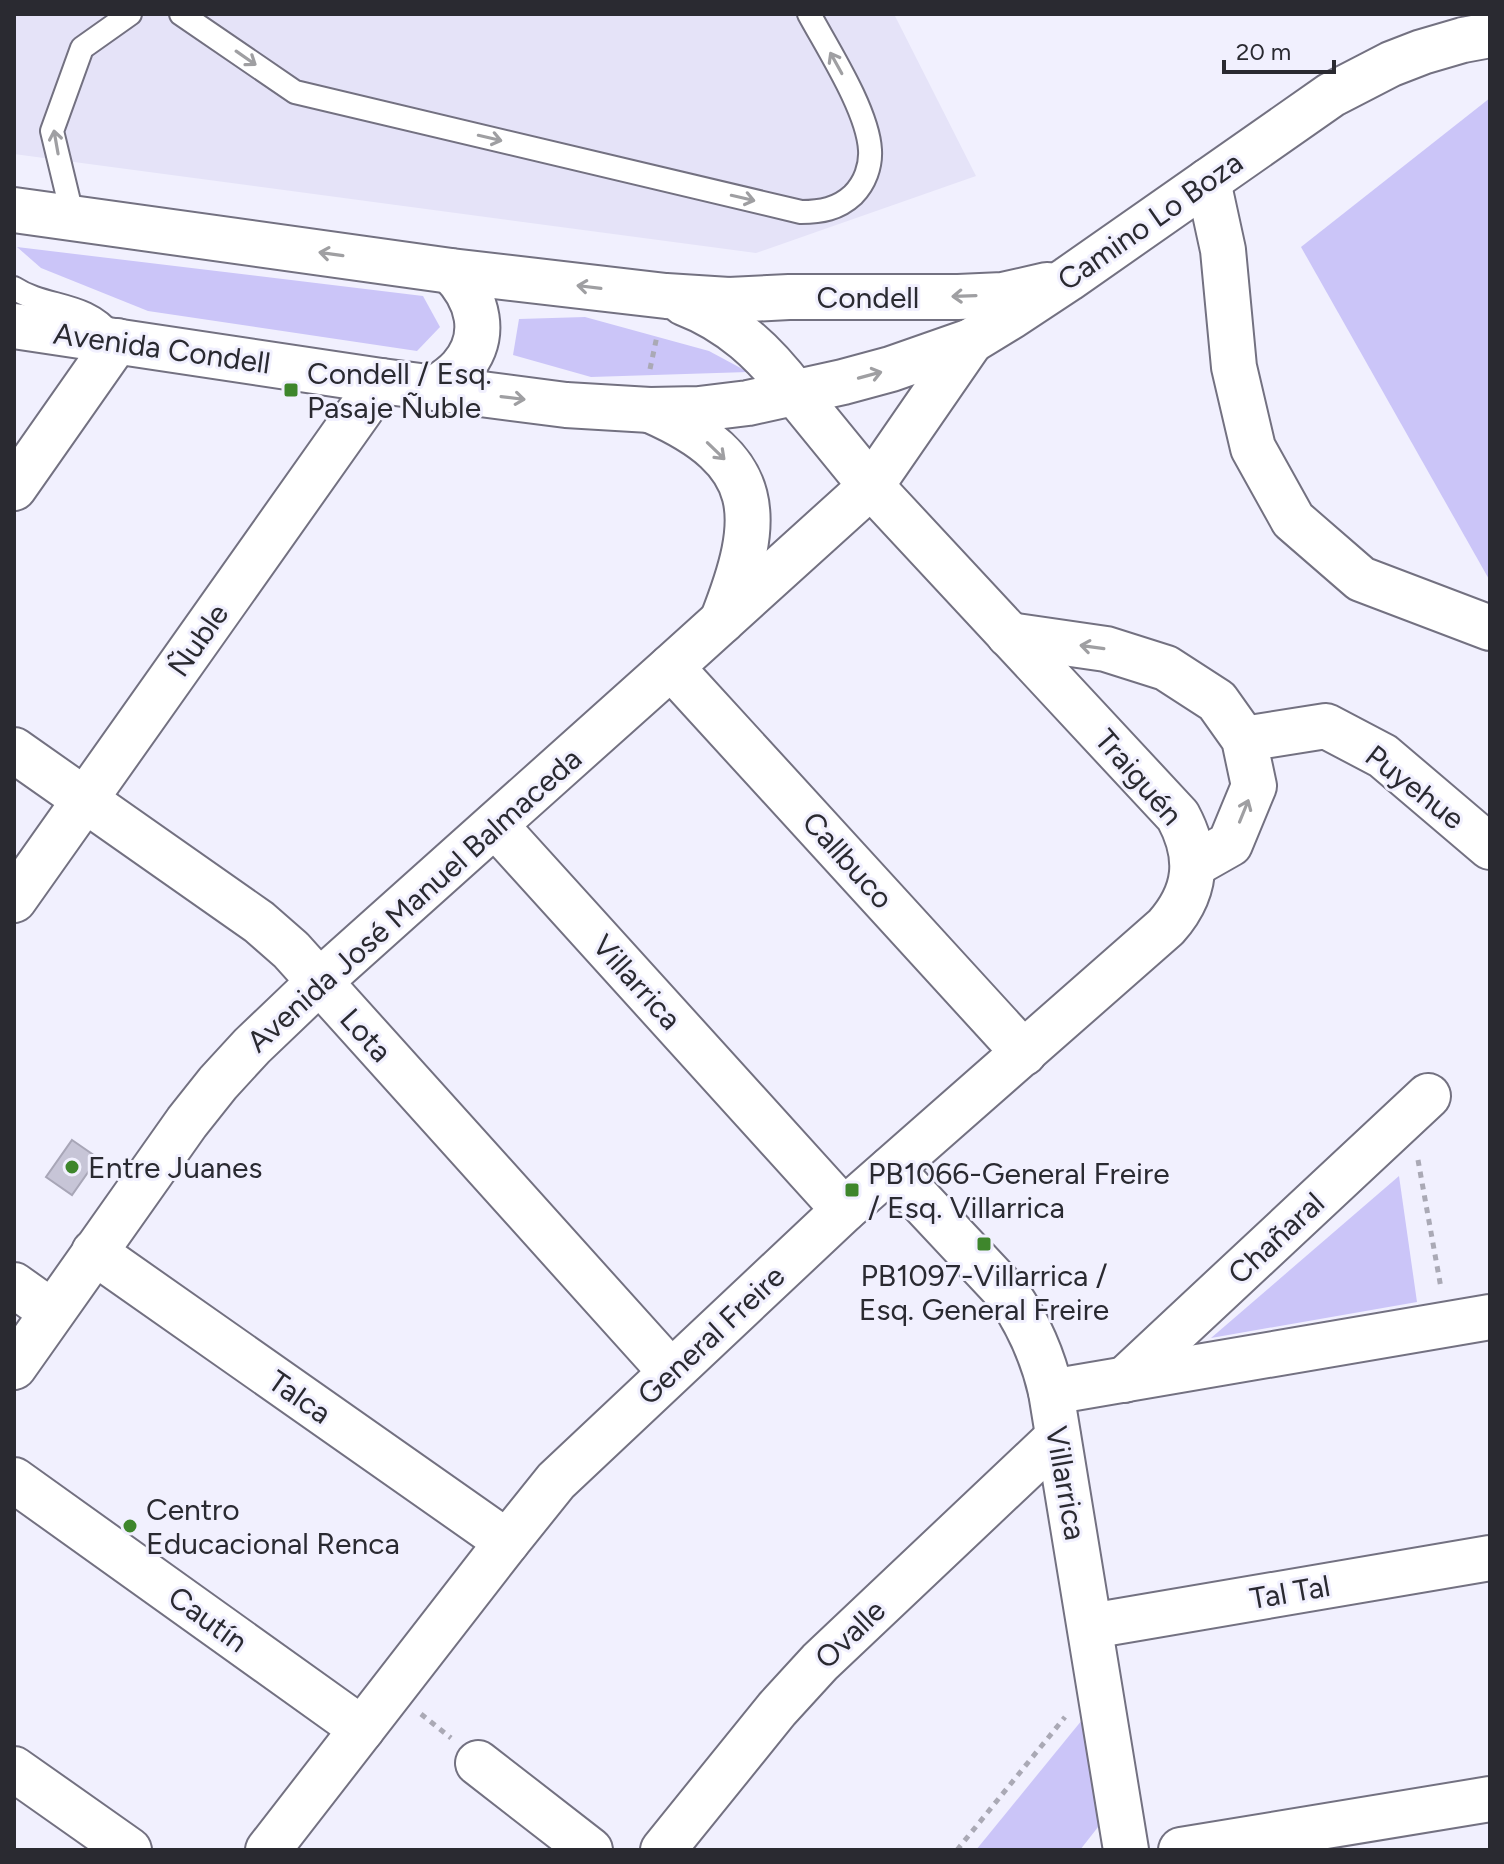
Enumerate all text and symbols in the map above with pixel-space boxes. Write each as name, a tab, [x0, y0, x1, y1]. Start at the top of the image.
scale bar	[1224, 24, 1334, 74]
text: 20 m	[1236, 37, 1291, 66]
one-way arrow	[234, 50, 256, 66]
one-way arrow	[827, 52, 843, 76]
one-way arrow	[47, 130, 62, 155]
one-way arrow	[476, 132, 502, 147]
street label: Camino Lo Boza	[1050, 144, 1250, 298]
one-way arrow	[729, 191, 755, 206]
one-way arrow	[319, 246, 344, 261]
street label: Condell	[817, 279, 919, 316]
one-way arrow	[576, 280, 603, 295]
one-way arrow	[951, 289, 978, 304]
street label: Avenida Condell	[51, 314, 273, 382]
place label: Condell / Esq. Pasaje Ñuble	[307, 355, 492, 426]
one-way arrow	[857, 366, 883, 381]
marker: Condell / Esq. Pasaje Ñuble	[282, 381, 300, 399]
one-way arrow	[500, 391, 526, 406]
one-way arrow	[706, 441, 726, 460]
street label: Ñuble	[160, 596, 236, 684]
one-way arrow	[1079, 639, 1105, 654]
street label: Traiguén	[1087, 721, 1191, 833]
street label: Puyehue	[1358, 737, 1472, 837]
street label: Avenida José Manuel Balmaceda	[239, 740, 589, 1060]
one-way arrow	[1237, 799, 1252, 824]
street label: Callbuco	[795, 804, 901, 916]
street label: Villarrica	[585, 927, 689, 1037]
street label: Lota	[332, 1000, 400, 1070]
place label: Entre Juanes	[88, 1149, 262, 1186]
place label: PB1066-General Freire / Esq. Villarrica	[868, 1155, 1170, 1226]
marker: Entre Juanes	[63, 1158, 81, 1176]
marker: PB1066-General Freire / Esq. Villarrica	[843, 1181, 861, 1199]
street label: Chañaral	[1220, 1184, 1332, 1292]
marker: PB1097-Villarrica / Esq. General Freire	[975, 1235, 993, 1253]
street label: General Freire	[630, 1257, 792, 1413]
place label: PB1097-Villarrica / Esq. General Freire	[859, 1257, 1109, 1328]
street label: Talca	[261, 1362, 339, 1432]
street label: Villarrica	[1038, 1423, 1094, 1543]
place label: Centro Educacional Renca	[146, 1491, 400, 1562]
marker: Centro Educacional Renca	[121, 1517, 139, 1535]
street label: Tal Tal	[1247, 1567, 1333, 1617]
street label: Cautín	[161, 1578, 255, 1660]
street label: Ovalle	[807, 1592, 893, 1676]

